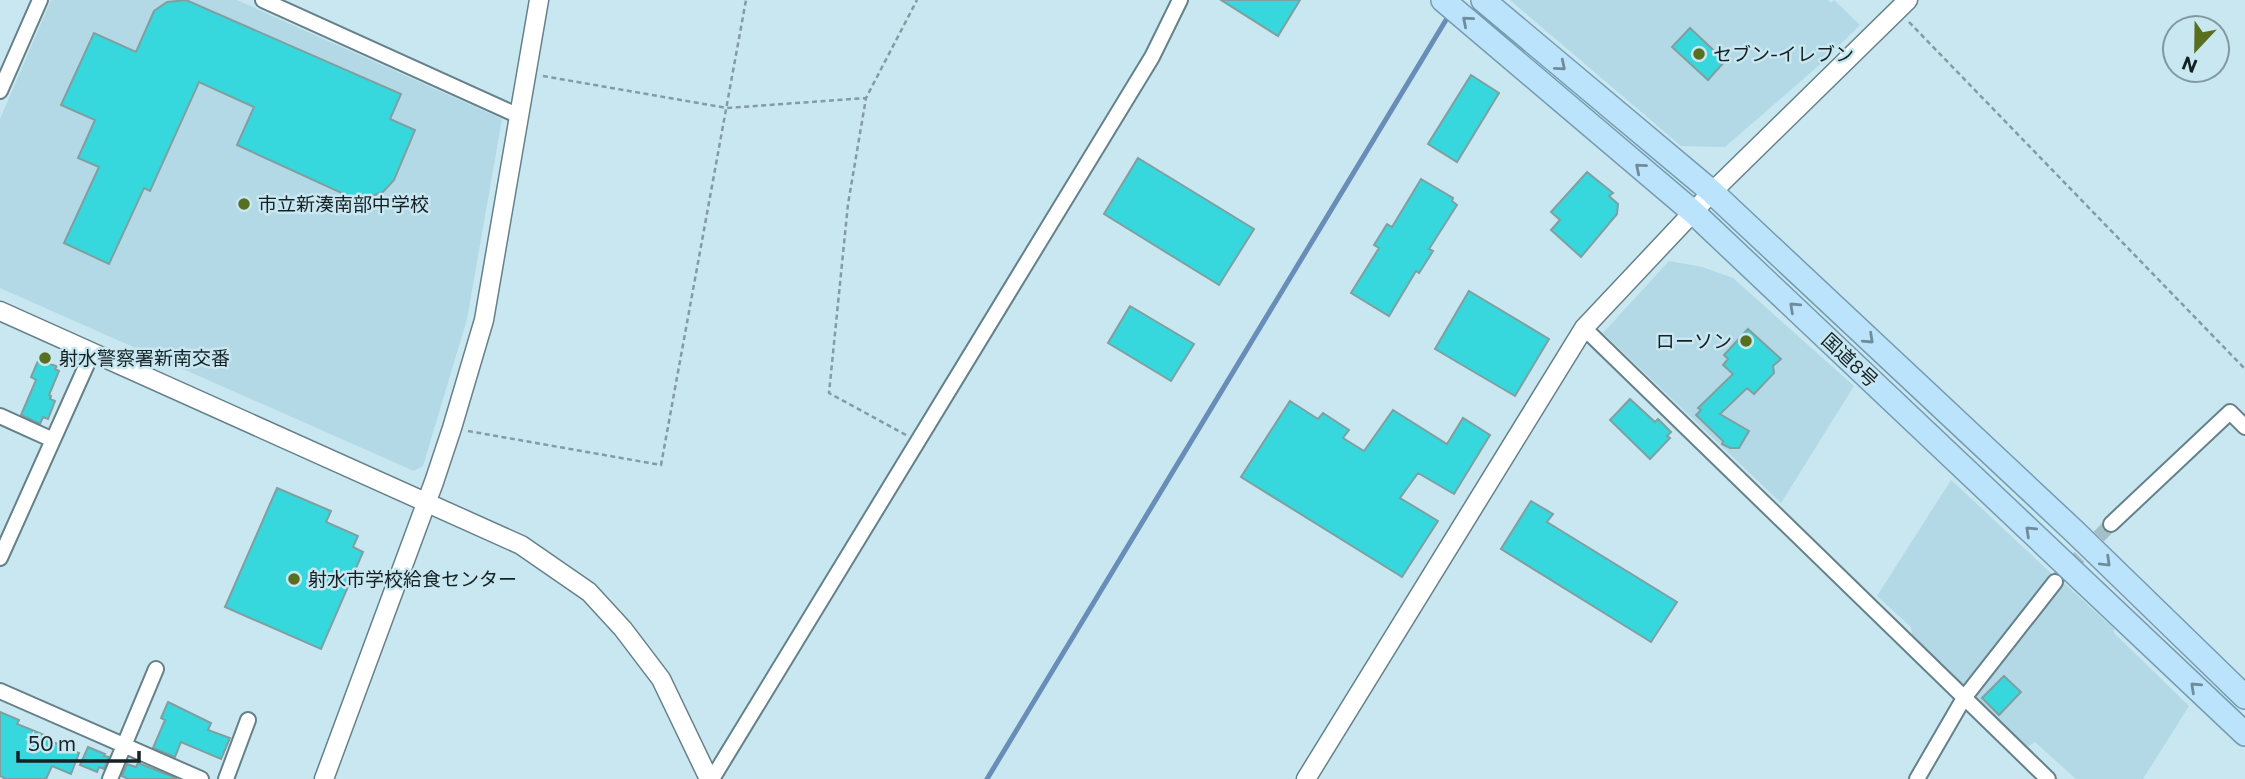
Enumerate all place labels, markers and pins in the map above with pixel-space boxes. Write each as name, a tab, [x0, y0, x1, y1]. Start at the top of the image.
place label: セブン-イレブン	[1713, 42, 1854, 65]
marker: セブン-イレブン	[1691, 46, 1707, 62]
place label: 市立新湊南部中学校	[258, 192, 429, 215]
marker: 市立新湊南部中学校	[236, 196, 252, 212]
place label: ローソン	[1656, 329, 1732, 352]
marker: ローソン	[1738, 333, 1754, 349]
place label: 射水警察署新南交番	[59, 346, 230, 369]
marker: 射水警察署新南交番	[37, 350, 53, 366]
place label: 射水市学校給食センター	[308, 567, 517, 590]
marker: 射水市学校給食センター	[286, 571, 302, 587]

